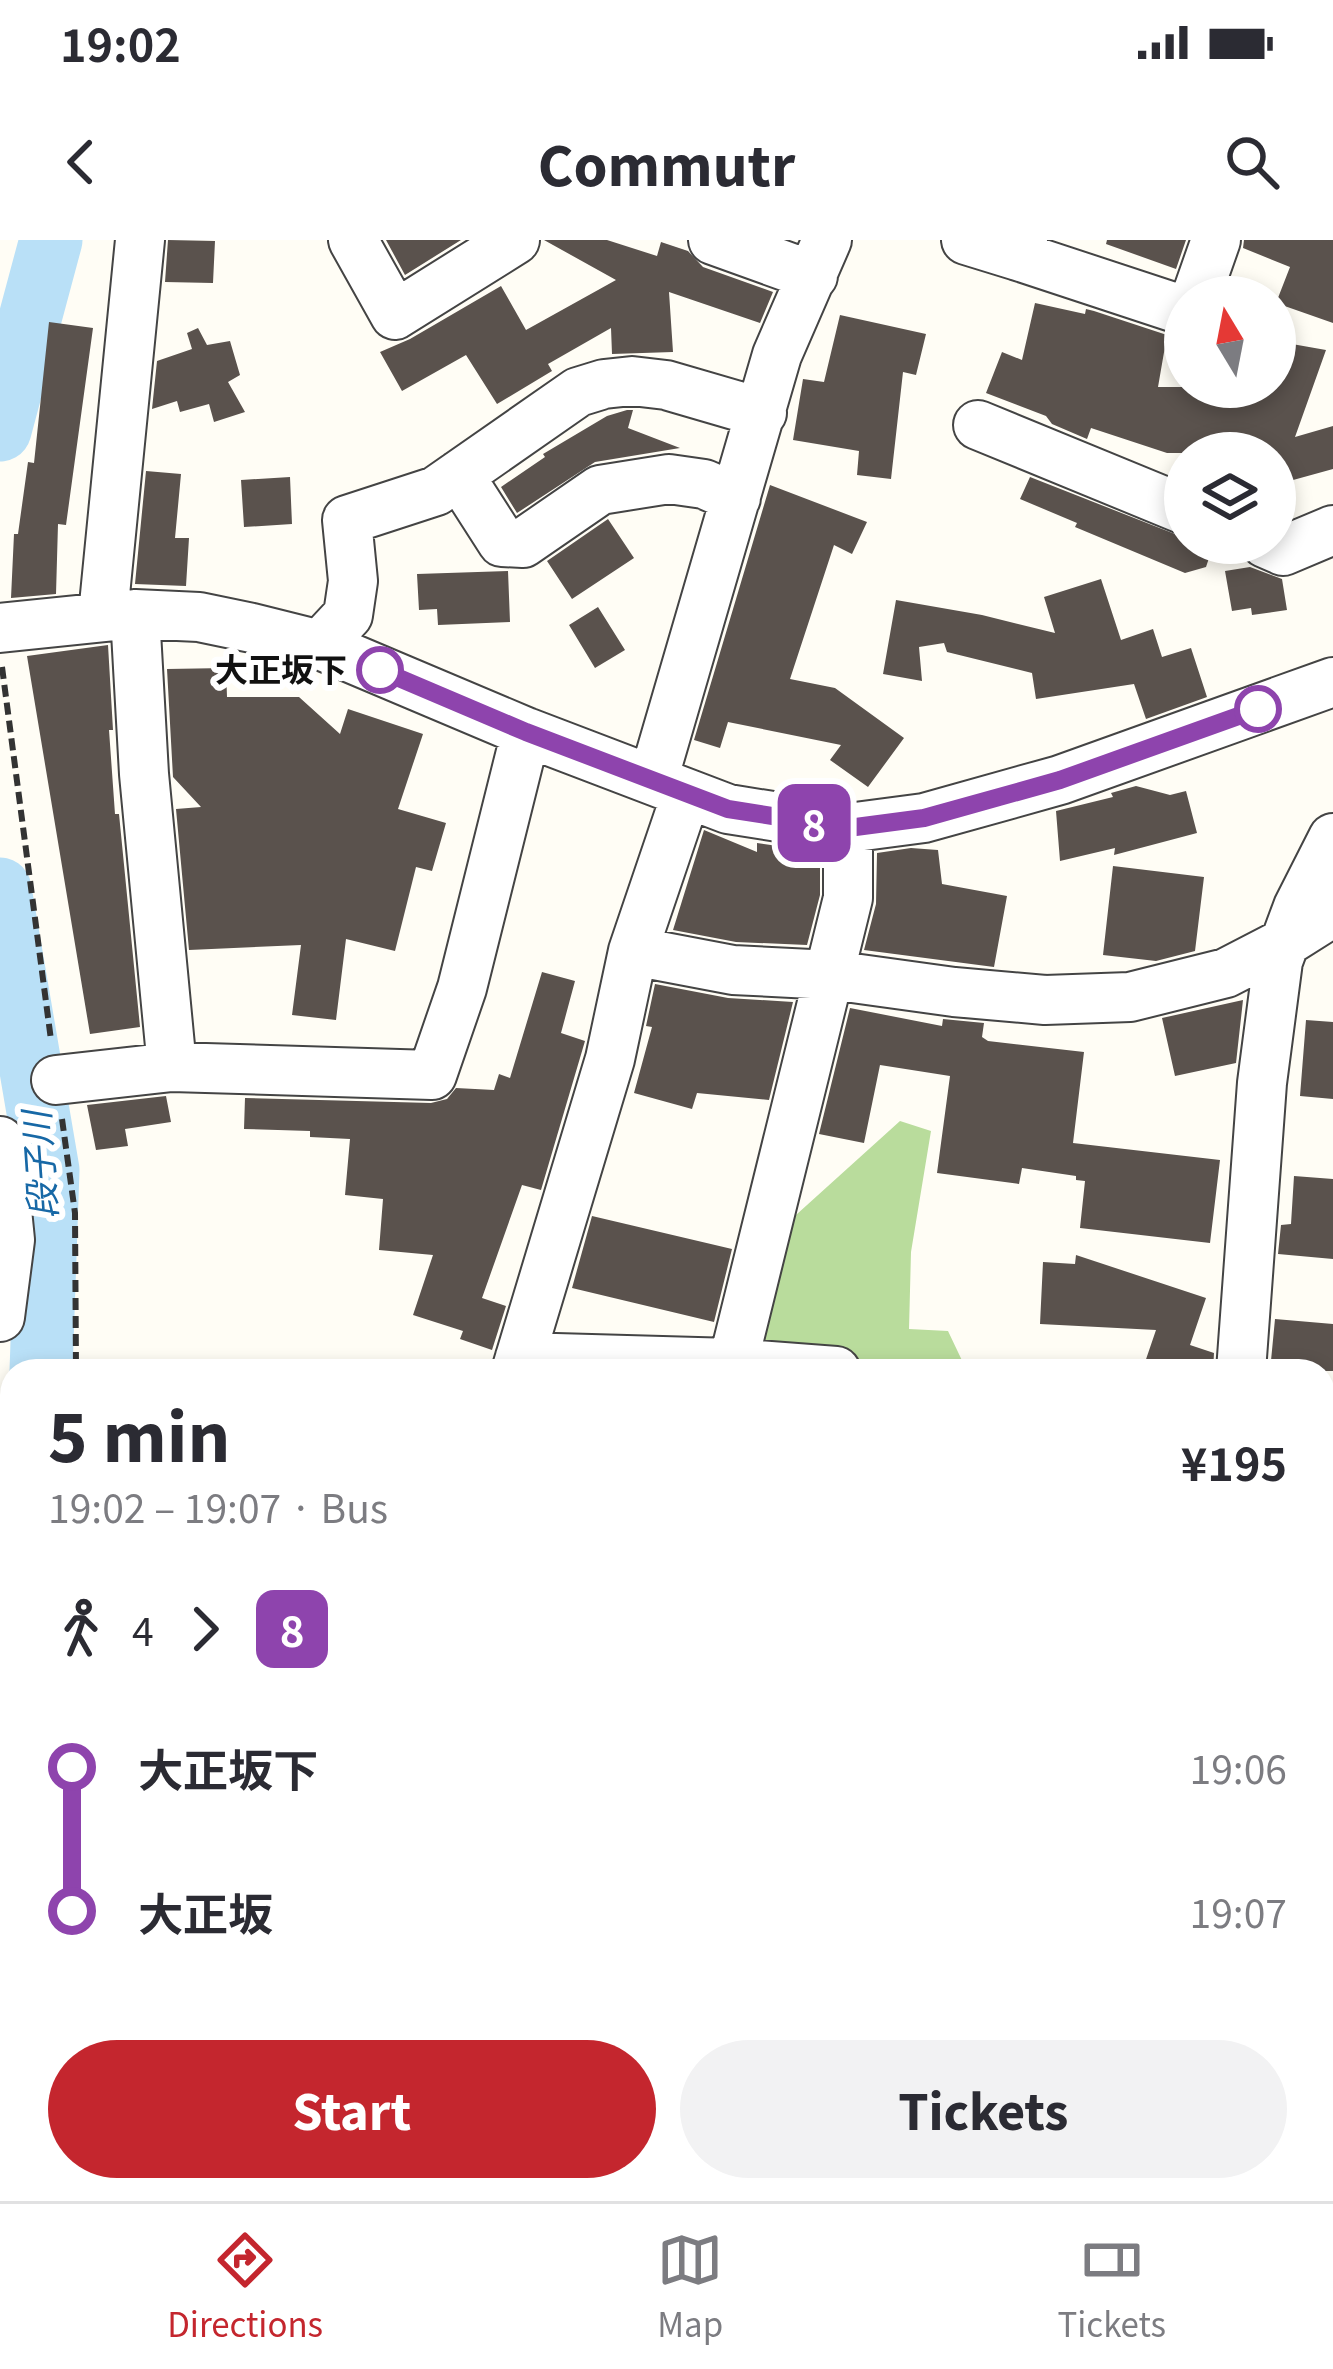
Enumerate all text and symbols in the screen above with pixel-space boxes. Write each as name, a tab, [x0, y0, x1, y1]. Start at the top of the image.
text: 19:02	[60, 10, 181, 75]
text: Commutr	[538, 123, 795, 202]
icon: back	[48, 129, 114, 195]
icon: search	[1219, 129, 1285, 195]
north arrow	[1164, 276, 1296, 408]
map controls	[1164, 276, 1296, 564]
button: layers	[1164, 432, 1296, 564]
place label: 大正坂下	[215, 644, 347, 692]
marker: 大正坂下	[358, 648, 402, 692]
unlabelled marker	[1236, 687, 1280, 731]
line badge: 8	[775, 784, 853, 862]
text: 8	[802, 792, 826, 853]
water label: 段子川	[7, 1106, 67, 1221]
text: 5 min	[48, 1385, 230, 1481]
text: ¥195	[1181, 1429, 1287, 1494]
text: 19:02 – 19:07 · Bus	[48, 1478, 388, 1534]
icon: walk	[48, 1596, 114, 1662]
icon: forward	[172, 1596, 238, 1662]
text: 8	[280, 1598, 304, 1659]
text: 4	[132, 1601, 154, 1657]
text: 大正坂下	[138, 1735, 318, 1800]
text: 19:06	[1190, 1739, 1287, 1795]
text: 大正坂	[138, 1879, 273, 1944]
text: 19:07	[1190, 1883, 1287, 1939]
button: Start	[48, 2040, 656, 2178]
button: Tickets	[680, 2040, 1287, 2178]
tab: Directions	[167, 2227, 323, 2347]
tab: Map	[657, 2227, 723, 2347]
tab: Tickets	[1057, 2227, 1166, 2347]

